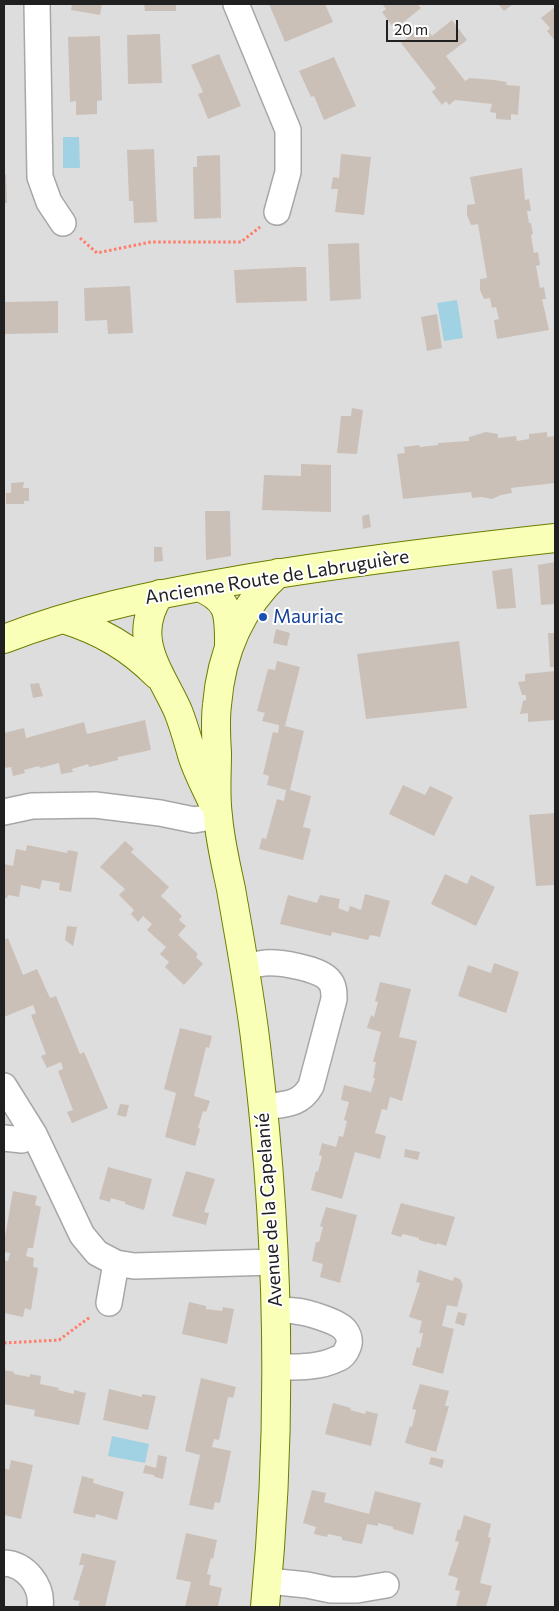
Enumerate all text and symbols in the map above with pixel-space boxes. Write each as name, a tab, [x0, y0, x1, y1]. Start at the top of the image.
scale bar	[389, 10, 462, 42]
text: 20 m	[394, 20, 428, 38]
street label: Ancienne Route de Labruguière	[143, 545, 411, 609]
place label: Mauriac	[273, 606, 343, 628]
marker: Mauriac	[257, 611, 269, 623]
street label: Avenue de la Capelanié	[251, 1112, 287, 1308]

